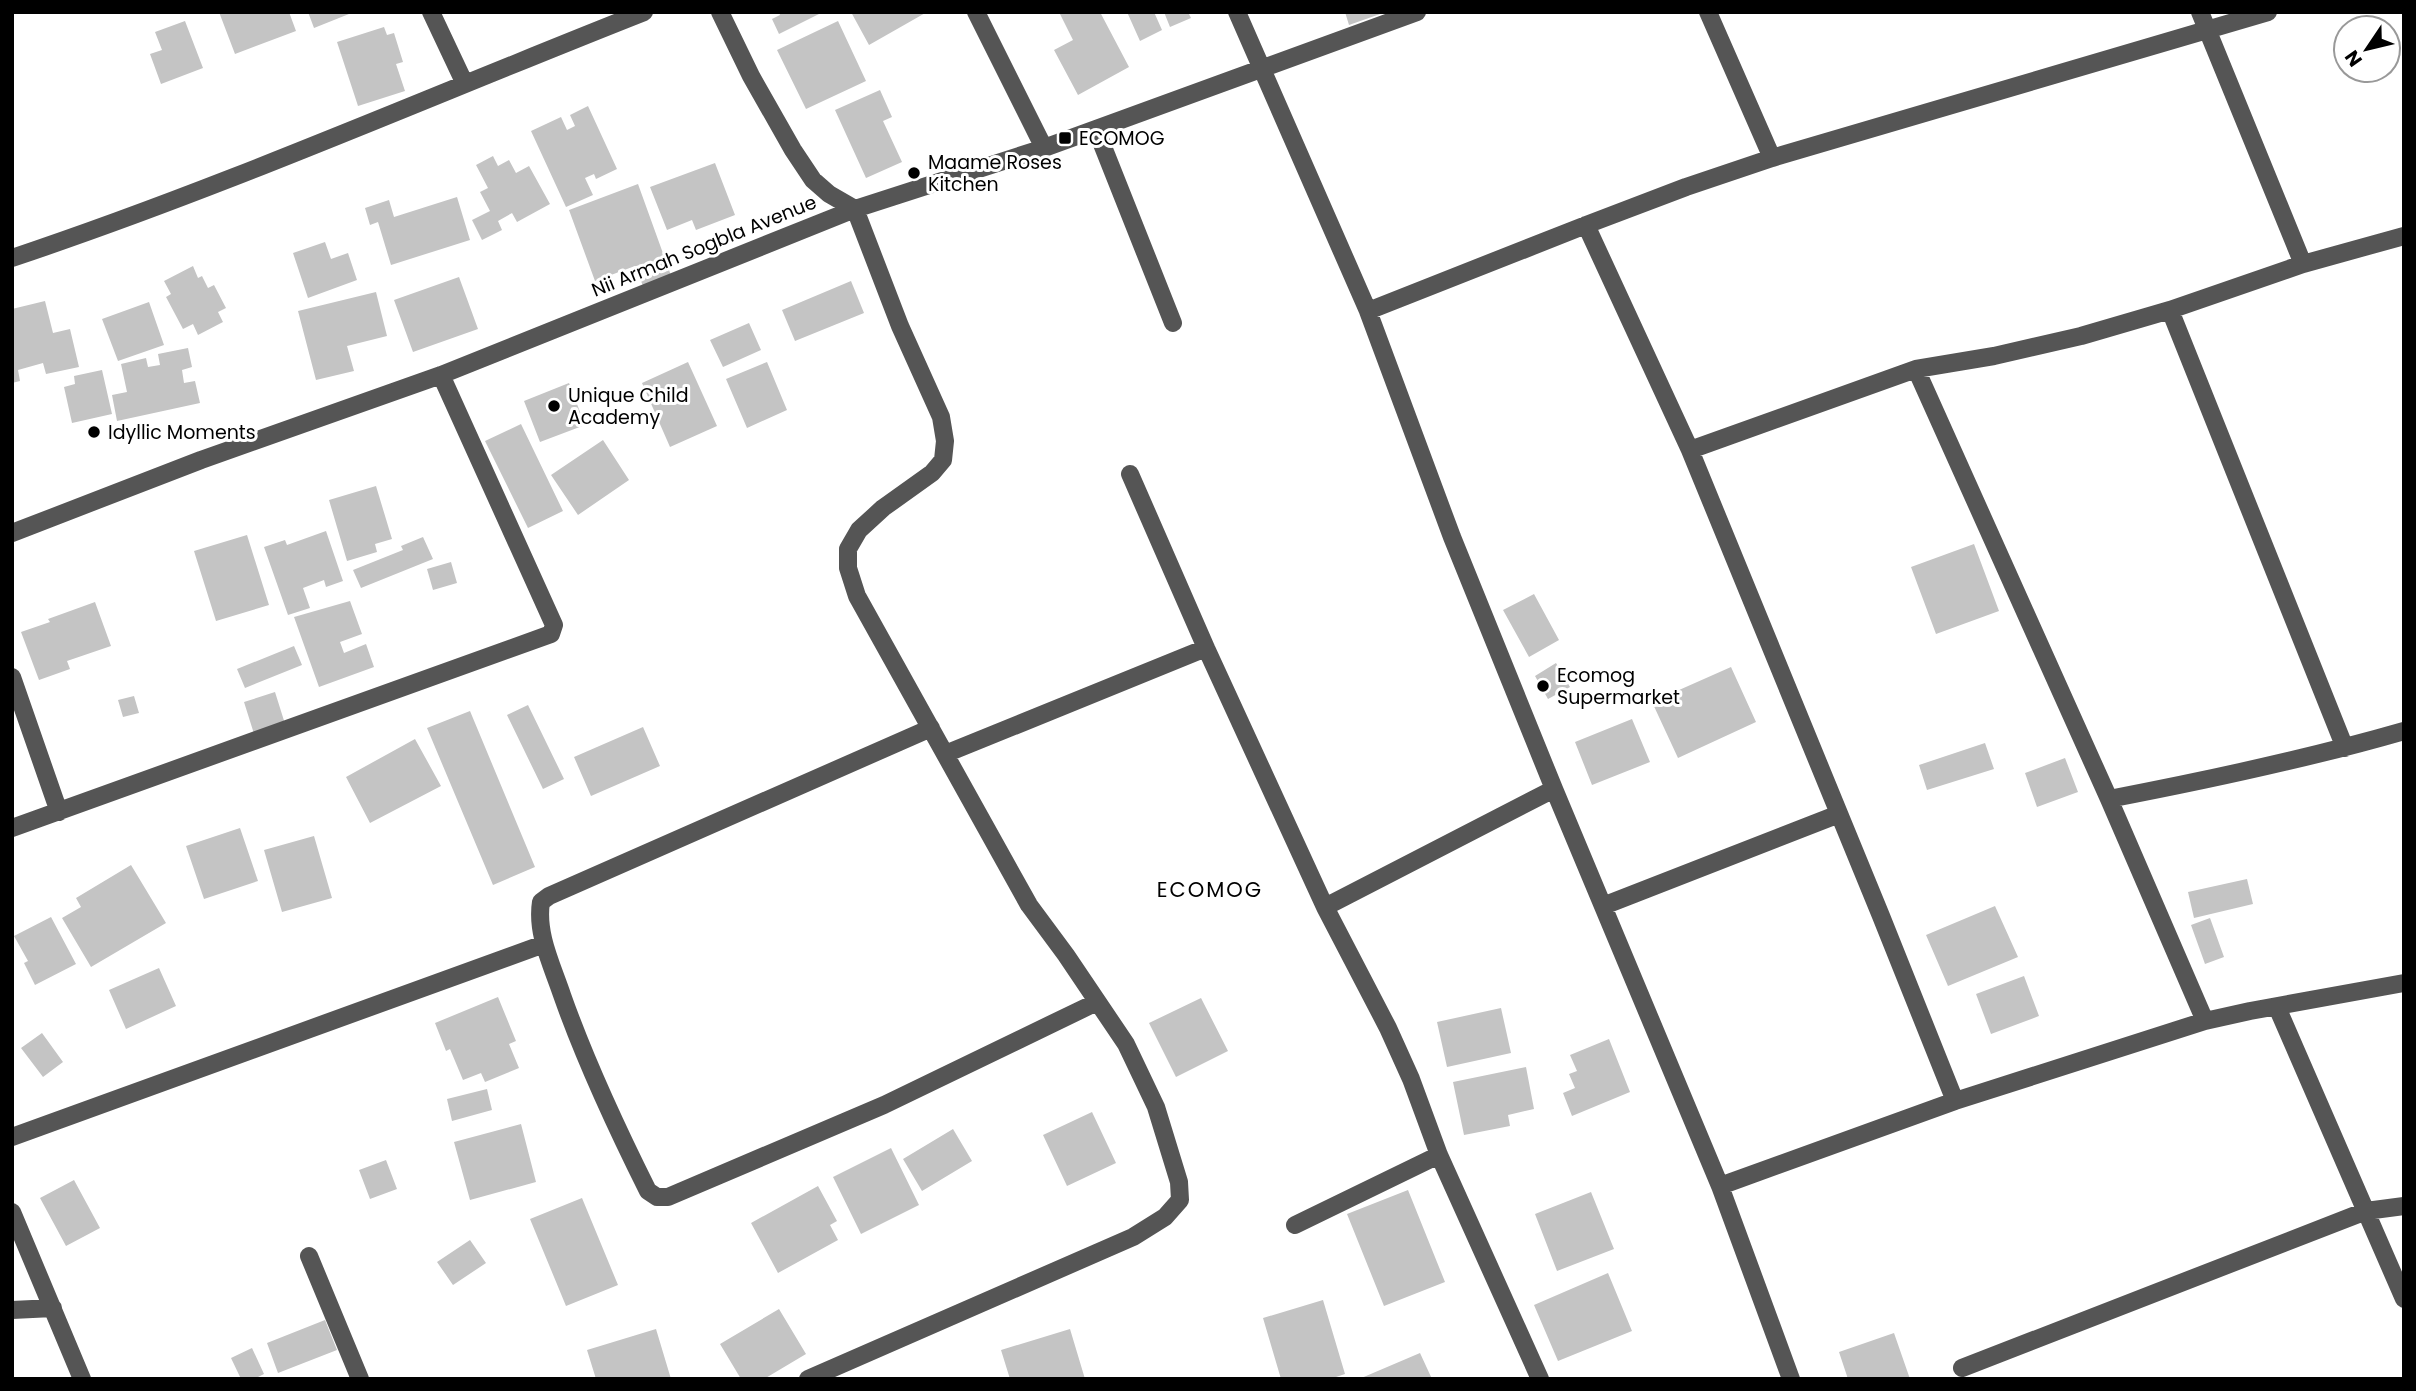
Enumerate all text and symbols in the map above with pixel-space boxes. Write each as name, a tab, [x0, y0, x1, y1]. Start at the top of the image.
north arrow	[2332, 14, 2402, 84]
text: N	[2338, 45, 2369, 72]
place label: ECOMOG	[1079, 125, 1164, 152]
marker: ECOMOG	[1057, 130, 1073, 146]
place label: Maame Roses Kitchen	[928, 149, 1062, 198]
marker: Maame Roses Kitchen	[906, 165, 922, 181]
street label: Nii Armah Sogbla Avenue	[588, 188, 820, 304]
place label: Unique Child Academy	[568, 382, 689, 431]
marker: Unique Child Academy	[546, 398, 562, 414]
place label: Idyllic Moments	[108, 419, 256, 446]
marker: Idyllic Moments	[86, 424, 102, 440]
place label: Ecomog Supermarket	[1557, 662, 1680, 711]
marker: Ecomog Supermarket	[1535, 678, 1551, 694]
district label: ECOMOG	[1157, 875, 1263, 904]

